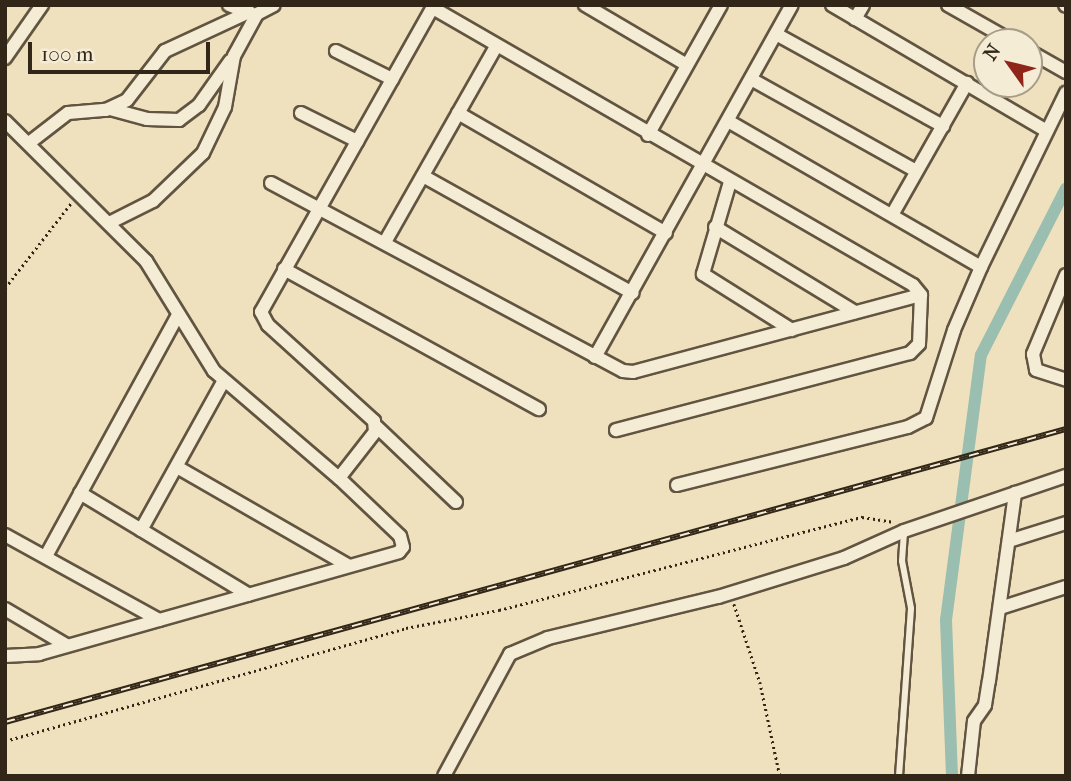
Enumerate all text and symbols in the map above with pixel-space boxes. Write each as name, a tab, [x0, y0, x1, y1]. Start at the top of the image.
scale bar	[32, 28, 214, 72]
north arrow	[973, 28, 1043, 98]
text: N	[979, 40, 1005, 65]
text: 100 m	[41, 42, 94, 66]

